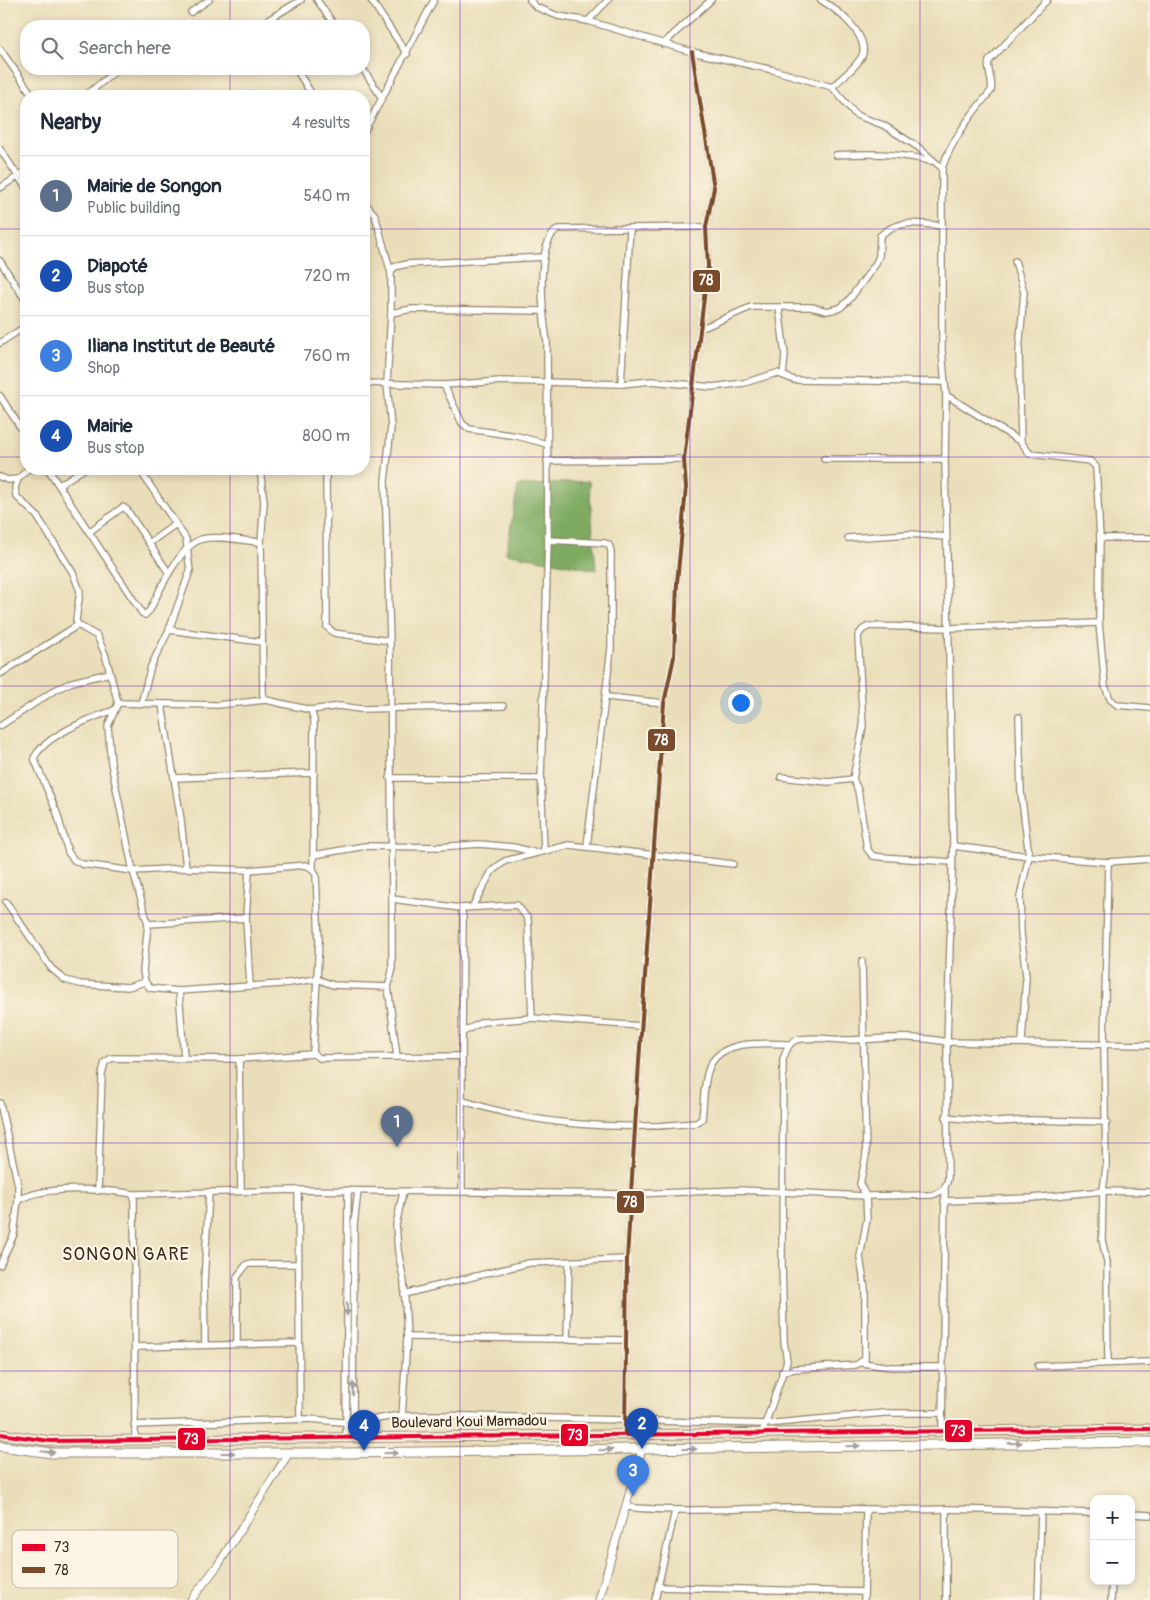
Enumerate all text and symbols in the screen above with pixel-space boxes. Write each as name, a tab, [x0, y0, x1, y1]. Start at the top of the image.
search box	[20, 20, 370, 75]
icon: search	[38, 34, 66, 62]
text: Search here	[78, 36, 171, 60]
text: Nearby	[40, 109, 101, 136]
text: 4 results	[292, 113, 350, 133]
text: Mairie de Songon	[87, 174, 222, 198]
text: 1	[53, 186, 59, 206]
text: 540 m	[303, 186, 350, 206]
text: Public building	[87, 198, 180, 218]
text: Diapoté	[87, 254, 148, 278]
text: 2	[52, 266, 60, 286]
text: 720 m	[304, 266, 350, 286]
line badge: 78	[692, 269, 721, 293]
text: 78	[699, 272, 713, 289]
text: Bus stop	[87, 278, 145, 298]
text: Iliana Institut de Beauté	[87, 334, 275, 358]
text: 3	[52, 346, 60, 366]
text: 760 m	[304, 346, 350, 366]
text: Shop	[87, 358, 120, 378]
text: Mairie	[87, 414, 132, 438]
text: 4	[51, 426, 61, 446]
text: 800 m	[302, 426, 350, 446]
text: Bus stop	[87, 438, 145, 458]
your location	[728, 690, 754, 716]
line badge: 78	[647, 728, 676, 752]
text: 78	[654, 732, 668, 749]
pin: 1	[381, 1106, 413, 1147]
line badge: 78	[616, 1190, 645, 1214]
text: 78	[623, 1194, 637, 1211]
district label: SONGON GARE	[62, 1243, 190, 1266]
one-way arrow	[343, 1301, 351, 1317]
one-way arrow	[349, 1381, 357, 1397]
pin: 2	[626, 1408, 658, 1449]
pin: 4	[348, 1410, 380, 1451]
street label: Boulevard Koui Mamadou	[391, 1411, 547, 1433]
line badge: 73	[944, 1419, 973, 1443]
line badge: 73	[560, 1423, 589, 1447]
text: 73	[950, 1423, 966, 1440]
line badge: 73	[177, 1427, 206, 1451]
text: 73	[567, 1427, 583, 1444]
text: 73	[183, 1431, 199, 1448]
one-way arrow	[1007, 1439, 1023, 1447]
one-way arrow	[845, 1442, 861, 1450]
one-way arrow	[683, 1445, 699, 1453]
one-way arrow	[598, 1446, 614, 1454]
one-way arrow	[41, 1448, 57, 1456]
one-way arrow	[221, 1449, 237, 1457]
one-way arrow	[383, 1449, 399, 1457]
pin: 3	[617, 1455, 649, 1496]
map controls	[1090, 1495, 1135, 1585]
button: +	[1090, 1495, 1135, 1540]
legend	[12, 1530, 178, 1588]
text: 73	[54, 1539, 69, 1556]
button: −	[1090, 1540, 1135, 1585]
text: 78	[54, 1562, 68, 1579]

